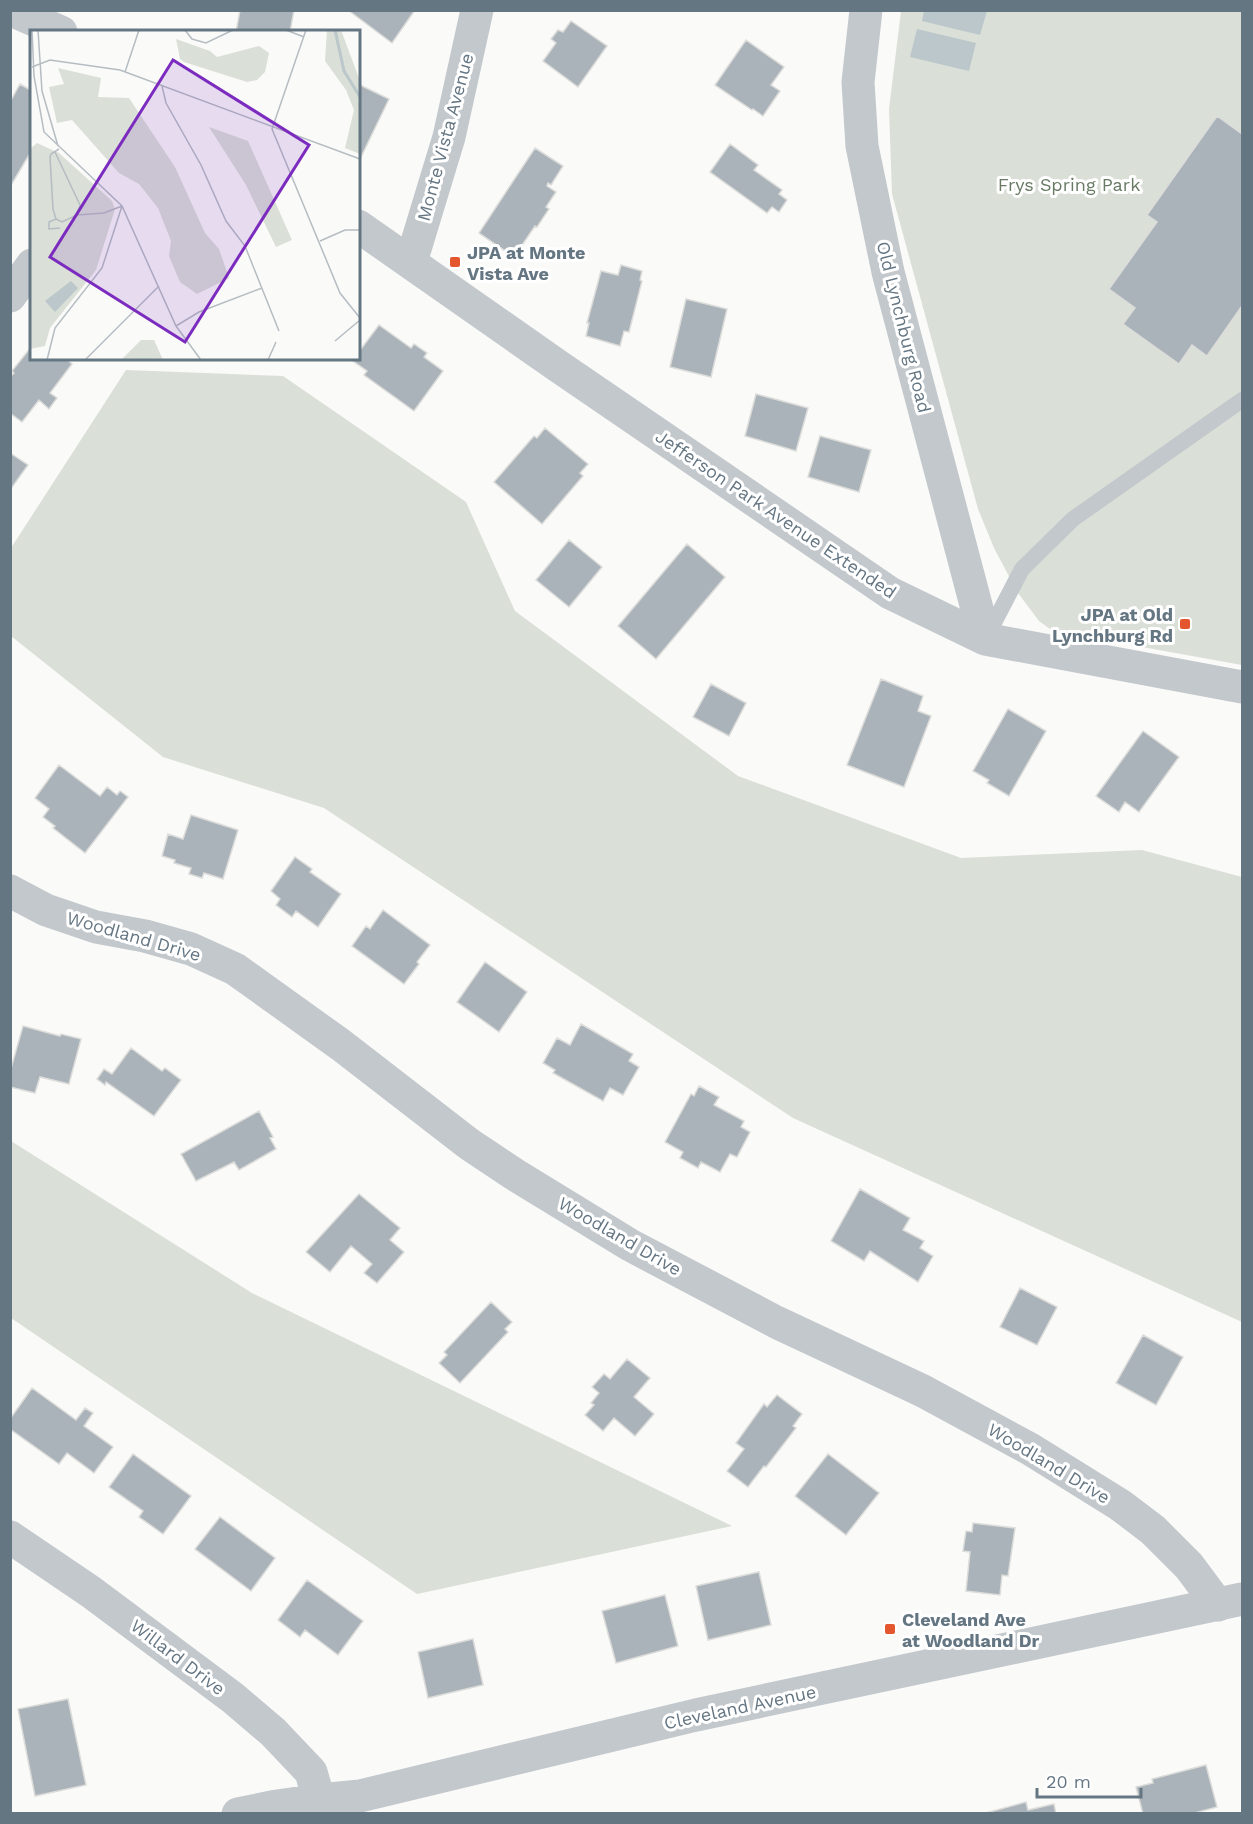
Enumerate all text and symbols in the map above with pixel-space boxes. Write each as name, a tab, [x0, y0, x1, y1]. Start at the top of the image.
inset map	[30, 30, 360, 360]
street label: Monte Vista Avenue	[412, 51, 478, 223]
park label: Frys Spring Park	[998, 174, 1140, 195]
street label: Old Lynchburg Road	[873, 239, 935, 415]
place label: JPA at Monte Vista Ave	[467, 242, 585, 284]
marker: JPA at Monte Vista Ave	[448, 255, 462, 269]
street label: Jefferson Park Avenue Extended	[652, 425, 900, 603]
place label: JPA at Old Lynchburg Rd	[1052, 604, 1173, 646]
marker: JPA at Old Lynchburg Rd	[1178, 617, 1192, 631]
street label: Woodland Drive	[64, 907, 204, 965]
street label: Woodland Drive	[555, 1192, 685, 1280]
street label: Woodland Drive	[984, 1418, 1114, 1508]
place label: Cleveland Ave at Woodland Dr	[902, 1609, 1040, 1651]
street label: Willard Drive	[127, 1615, 229, 1699]
marker: Cleveland Ave at Woodland Dr	[883, 1622, 897, 1636]
street label: Cleveland Avenue	[662, 1681, 818, 1733]
scale bar	[1037, 1761, 1140, 1799]
text: 20 m	[1046, 1771, 1091, 1792]

